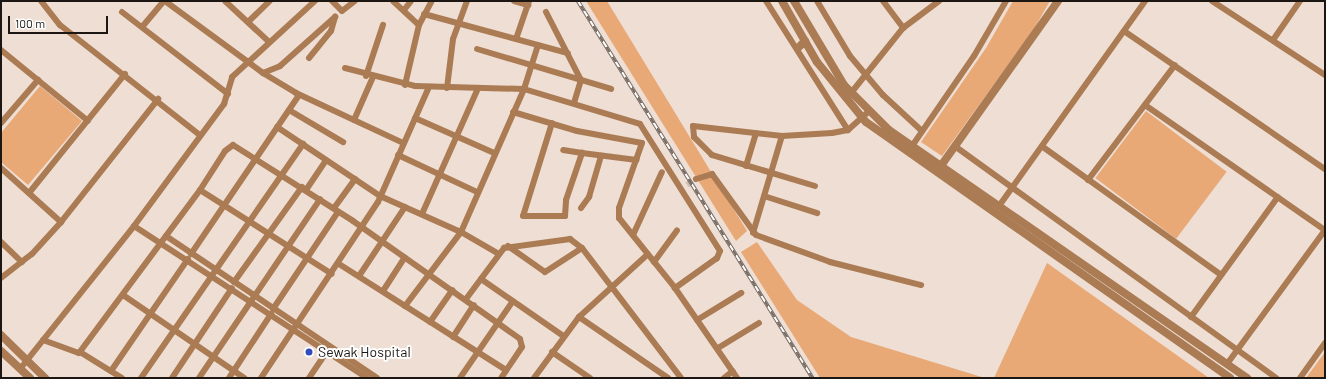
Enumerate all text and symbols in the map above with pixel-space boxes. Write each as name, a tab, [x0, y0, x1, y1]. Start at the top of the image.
scale bar	[10, 8, 110, 34]
text: 100 m	[15, 16, 45, 30]
place label: Sewak Hospital	[318, 344, 411, 360]
marker: Sewak Hospital	[303, 346, 315, 358]

